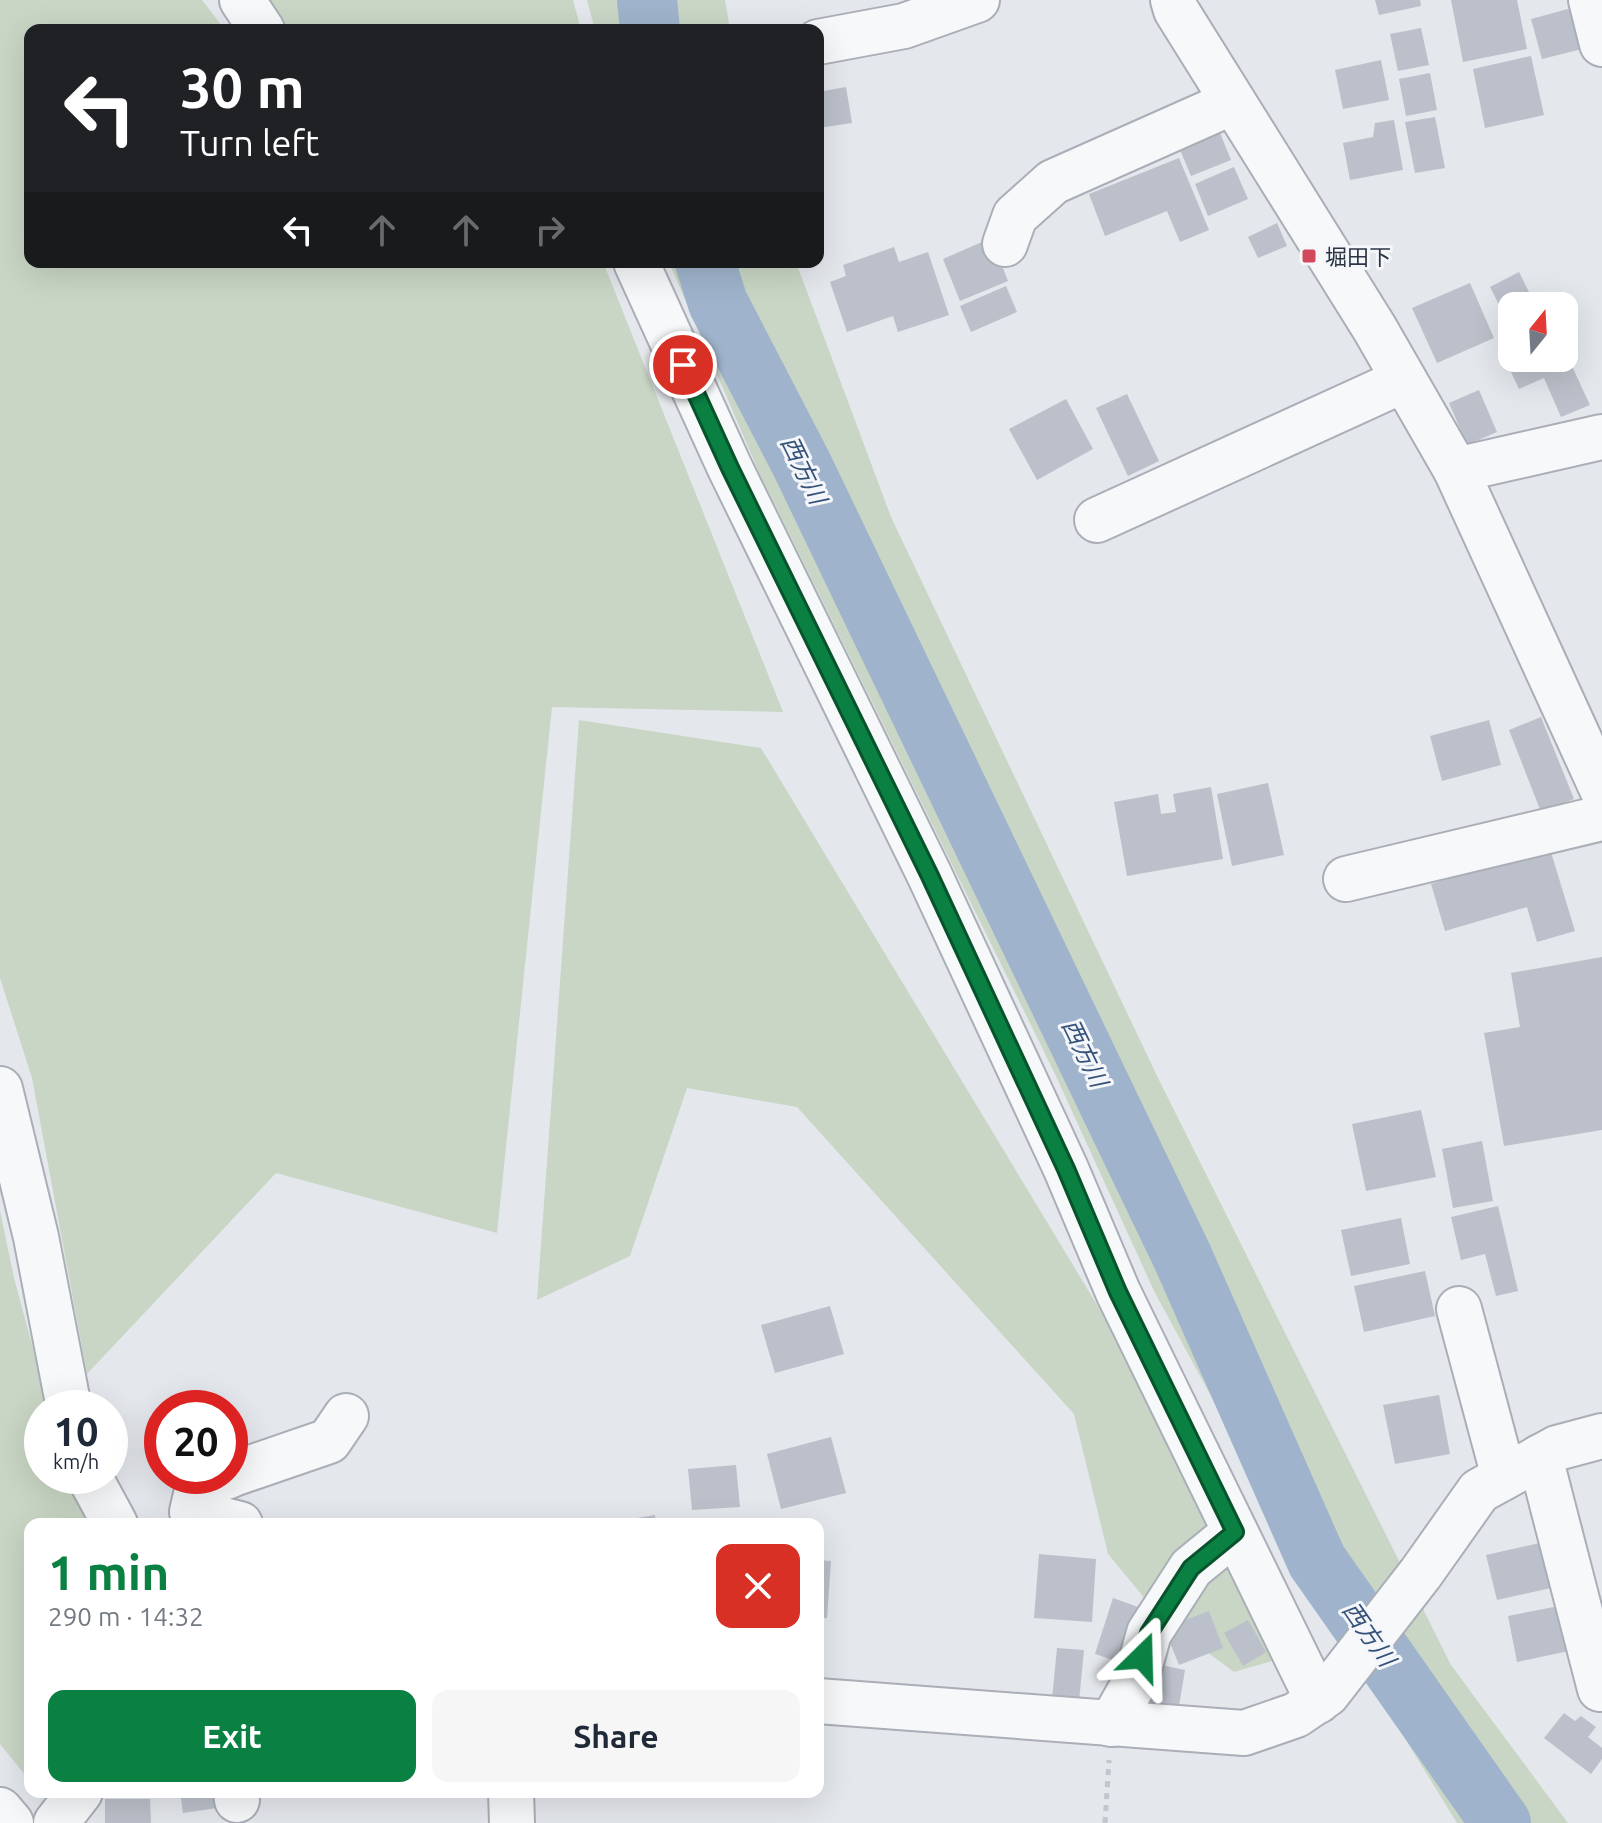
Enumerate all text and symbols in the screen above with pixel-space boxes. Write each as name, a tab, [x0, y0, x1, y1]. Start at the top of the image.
icon: left	[48, 56, 152, 160]
text: 30 m	[180, 56, 305, 119]
text: Turn left	[180, 122, 319, 163]
icon: left	[276, 208, 320, 252]
icon: ahead	[360, 208, 404, 252]
icon: ahead	[444, 208, 488, 252]
icon: right	[528, 208, 572, 252]
place label: 堀田下	[1325, 244, 1391, 269]
marker: 堀田下	[1300, 247, 1318, 265]
north arrow	[1498, 292, 1578, 372]
map controls	[1498, 292, 1578, 372]
pin	[649, 331, 717, 399]
icon: arrive	[661, 343, 705, 387]
water label: 西方川	[776, 432, 833, 511]
water label: 西方川	[1057, 1015, 1114, 1094]
speed limit sign: 20	[144, 1390, 248, 1494]
text: 10	[53, 1409, 99, 1454]
text: km/h	[53, 1450, 99, 1473]
button: close	[716, 1544, 800, 1628]
text: 1 min	[48, 1545, 169, 1599]
water label: 西方川	[1337, 1597, 1402, 1674]
text: 290 m · 14:32	[48, 1602, 204, 1631]
position arrow	[1100, 1615, 1184, 1699]
button: Exit	[48, 1690, 416, 1782]
button: Share	[432, 1690, 800, 1782]

